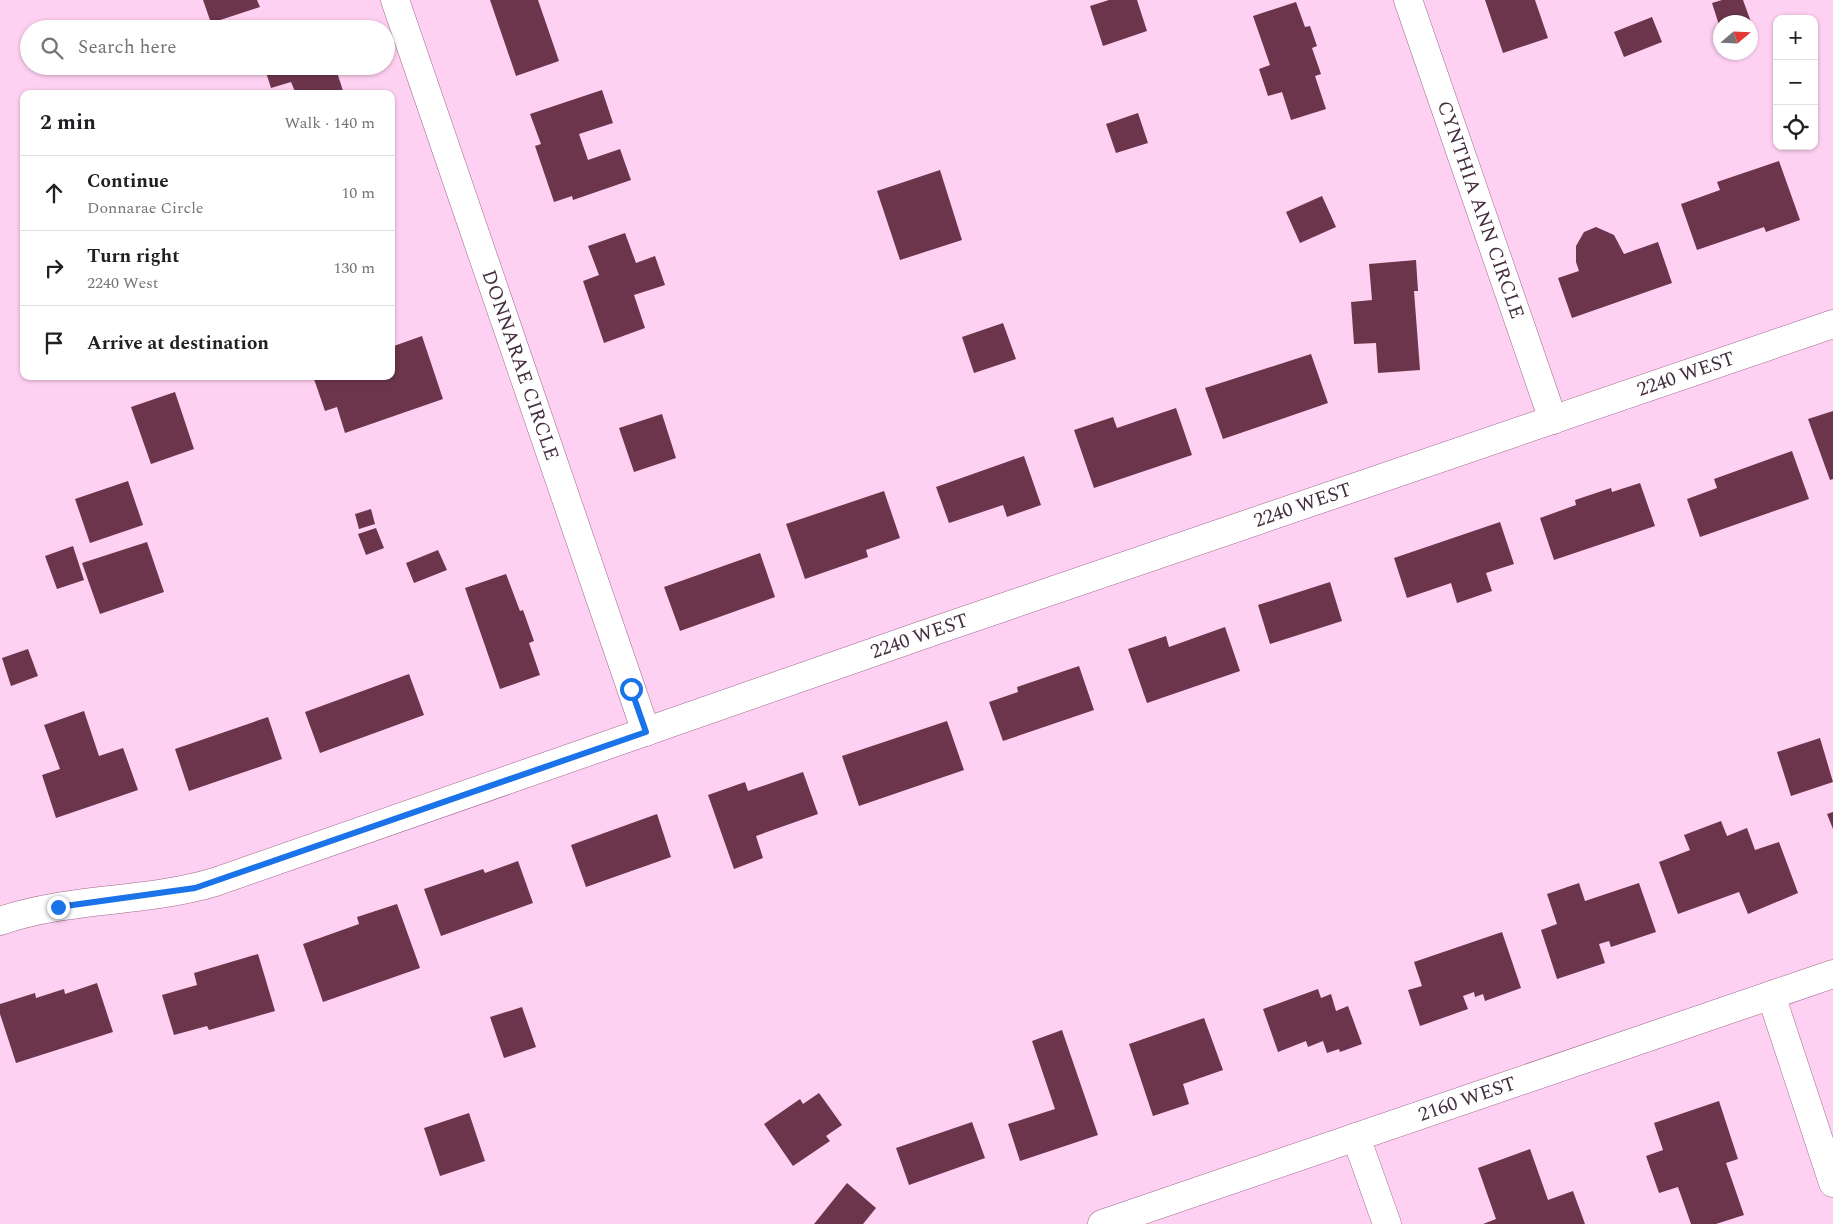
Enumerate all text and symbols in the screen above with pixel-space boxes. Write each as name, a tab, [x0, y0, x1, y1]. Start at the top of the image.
north arrow	[1713, 15, 1758, 60]
map controls	[1773, 15, 1818, 150]
button: +	[1773, 15, 1818, 60]
search box	[20, 20, 395, 75]
text: Search here	[78, 33, 177, 62]
icon: search	[38, 34, 66, 62]
button: −	[1773, 60, 1818, 105]
street label: CYNTHIA ANN CIRCLE	[1429, 97, 1532, 323]
button: locate	[1773, 105, 1818, 150]
text: 2 min	[40, 107, 96, 139]
text: Walk · 140 m	[284, 111, 375, 135]
text: Continue	[87, 167, 169, 196]
icon: ahead	[40, 179, 68, 207]
text: 10 m	[341, 181, 375, 205]
text: Donnarae Circle	[87, 196, 204, 220]
text: Turn right	[87, 242, 180, 271]
icon: right	[40, 254, 68, 282]
text: 130 m	[333, 256, 375, 280]
street label: DONNARAE CIRCLE	[474, 266, 567, 465]
text: 2240 West	[87, 271, 159, 295]
icon: arrive	[40, 329, 68, 357]
text: Arrive at destination	[87, 329, 269, 358]
street label: 2240 WEST	[1633, 344, 1739, 405]
street label: 2240 WEST	[1250, 474, 1356, 536]
street label: 2240 WEST	[866, 605, 972, 667]
route start	[620, 678, 643, 701]
route end	[47, 896, 70, 919]
street label: 2160 WEST	[1414, 1068, 1520, 1130]

